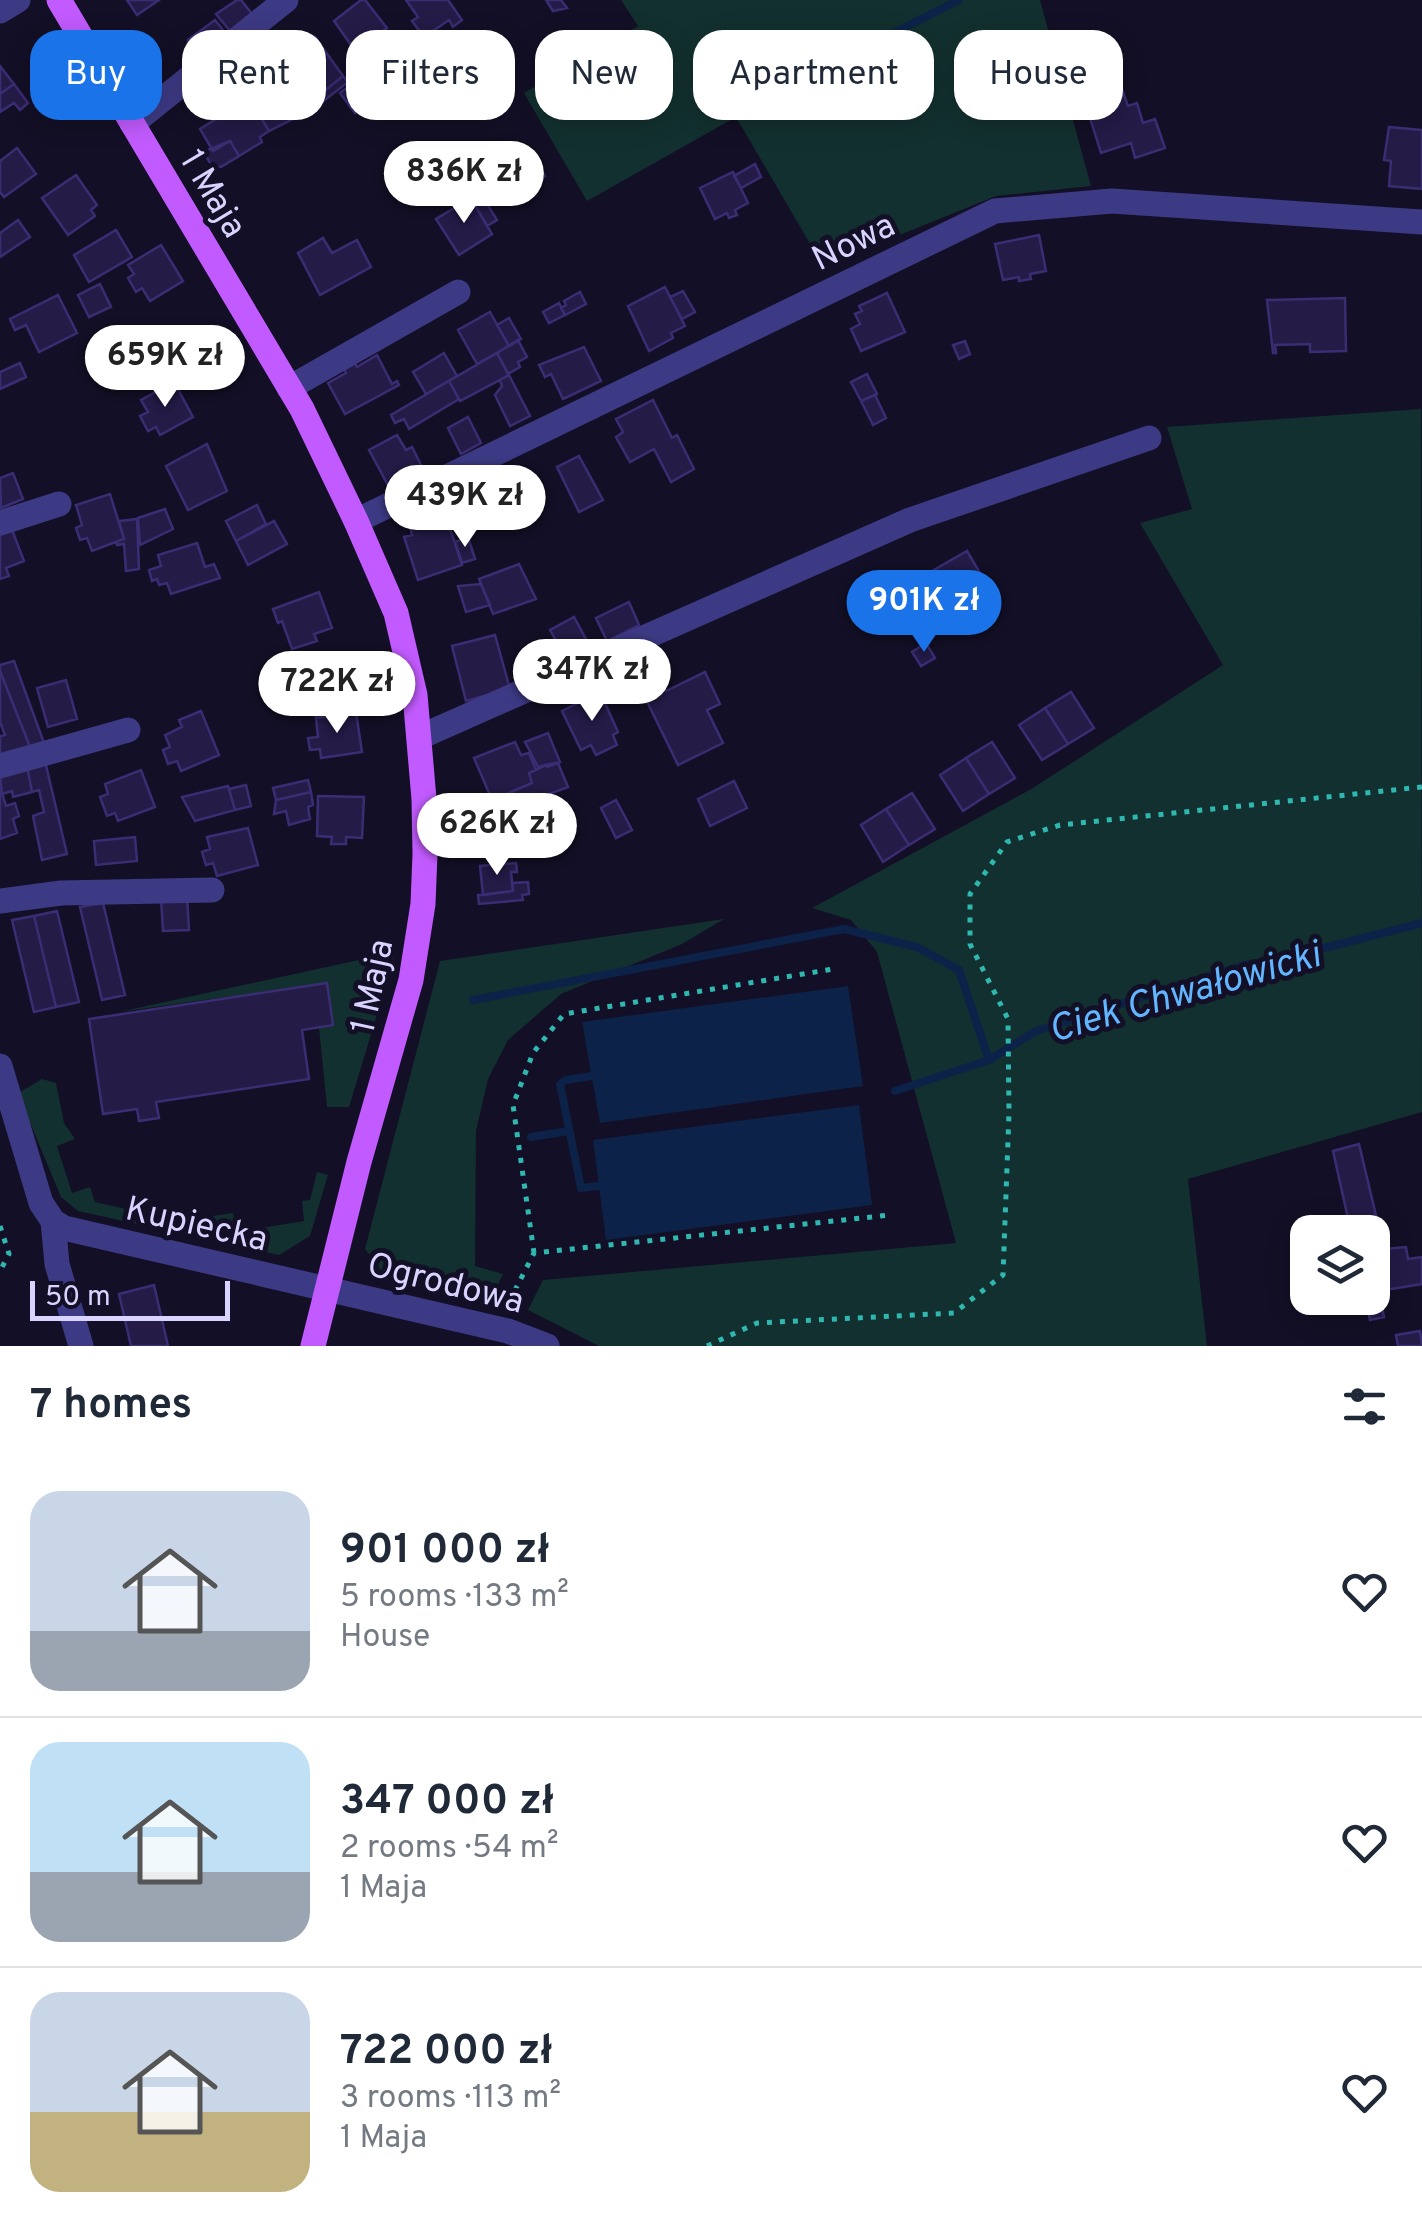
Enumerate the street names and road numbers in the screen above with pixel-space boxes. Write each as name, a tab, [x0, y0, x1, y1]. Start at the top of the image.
street label: 1 Maja	[168, 142, 255, 247]
street label: Nowa	[806, 205, 903, 283]
street label: 1 Maja	[343, 936, 405, 1038]
street label: Kupiecka	[121, 1188, 272, 1264]
street label: Ogrodowa	[362, 1244, 528, 1326]

